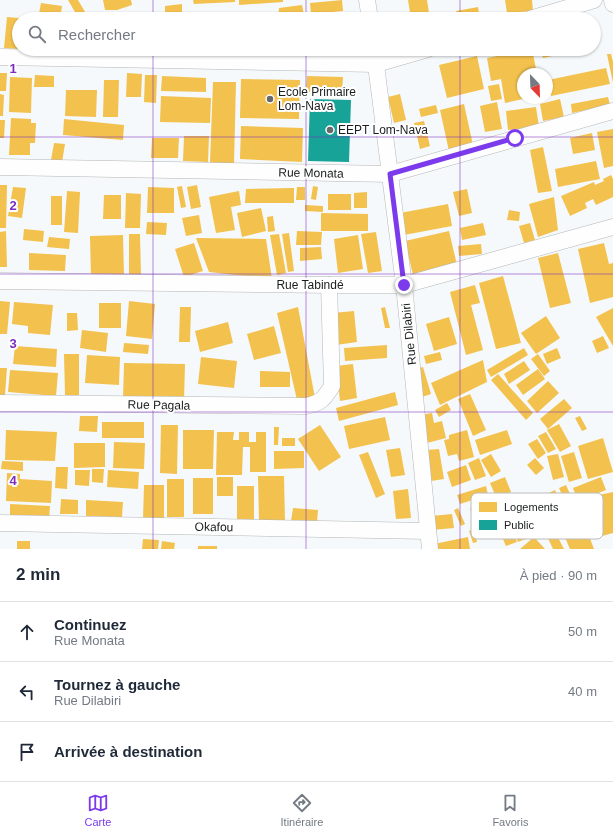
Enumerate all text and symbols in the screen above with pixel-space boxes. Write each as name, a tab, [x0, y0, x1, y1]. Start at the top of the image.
search box	[12, 12, 601, 56]
icon: search	[26, 23, 48, 45]
text: Rechercher	[58, 26, 136, 43]
text: 1	[9, 61, 17, 76]
north arrow	[517, 68, 553, 104]
place label: Ecole Primaire Lom-Nava	[278, 85, 356, 113]
marker: Ecole Primaire Lom-Nava	[265, 94, 275, 104]
place label: EEPT Lom-Nava	[338, 123, 428, 137]
marker: EEPT Lom-Nava	[325, 125, 335, 135]
route start	[506, 129, 524, 147]
street label: Rue Monata	[278, 165, 344, 181]
text: 2	[9, 198, 17, 213]
route end	[395, 276, 413, 294]
street label: Rue Tabindé	[276, 278, 344, 292]
street label: Rue Dilabiri	[399, 302, 419, 366]
text: 3	[9, 336, 17, 351]
street label: Rue Pagala	[128, 397, 191, 413]
text: 4	[9, 473, 17, 488]
legend	[471, 493, 603, 539]
text: Logements	[504, 501, 559, 513]
text: Public	[504, 519, 534, 531]
street label: Okafou	[195, 520, 233, 534]
text: 2 min	[16, 565, 60, 584]
text: À pied · 90 m	[520, 568, 597, 583]
text: Continuez	[54, 616, 127, 633]
icon: ahead	[16, 621, 38, 643]
text: 50 m	[568, 624, 597, 639]
text: Rue Monata	[54, 633, 125, 648]
text: Tournez à gauche	[54, 676, 180, 693]
icon: left	[16, 681, 38, 703]
text: 40 m	[568, 684, 597, 699]
text: Rue Dilabiri	[54, 693, 121, 708]
icon: arrive	[16, 741, 38, 763]
text: Arrivée à destination	[54, 743, 202, 760]
tab: Carte	[85, 792, 111, 828]
tab: Itinéraire	[281, 792, 323, 828]
tab: Favoris	[492, 792, 528, 828]

